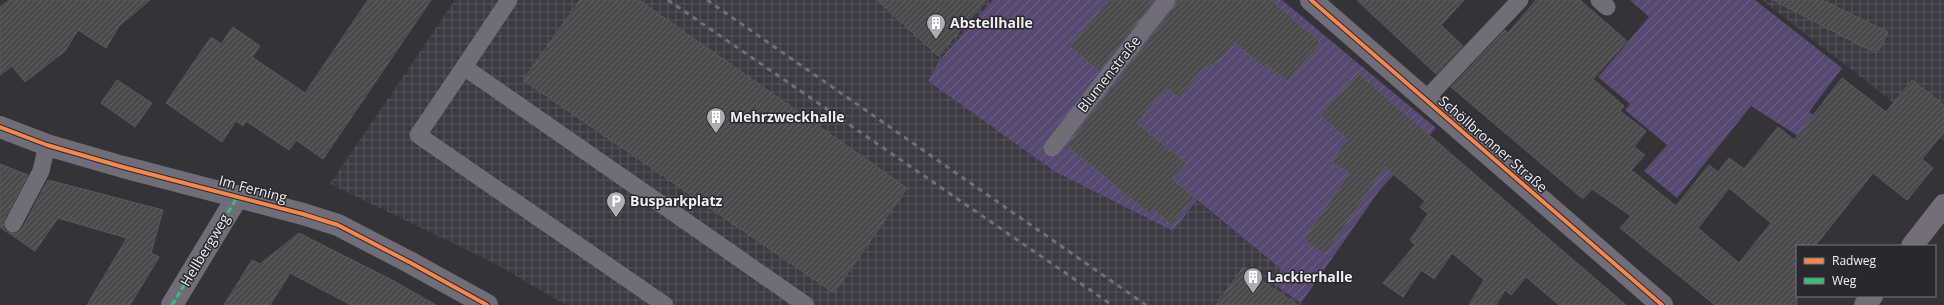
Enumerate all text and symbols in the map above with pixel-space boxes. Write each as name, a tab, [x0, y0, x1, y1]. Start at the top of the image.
building icon: Abstellhalle	[925, 12, 947, 40]
place label: Abstellhalle	[950, 13, 1033, 32]
street label: Blumenstraße	[1073, 31, 1145, 116]
street label: Schöllbronner Straße	[1435, 91, 1552, 196]
building icon: Mehrzweckhalle	[705, 106, 727, 134]
place label: Mehrzweckhalle	[730, 107, 844, 126]
street label: Im Ferning	[217, 170, 290, 207]
parking icon: Busparkplatz	[605, 190, 627, 218]
place label: Busparkplatz	[630, 191, 723, 210]
street label: Hellbergweg	[175, 210, 234, 289]
legend	[1796, 245, 1936, 297]
text: Radweg	[1832, 252, 1876, 269]
building icon: Lackierhalle	[1242, 266, 1264, 294]
place label: Lackierhalle	[1267, 267, 1353, 286]
text: Weg	[1832, 272, 1857, 289]

